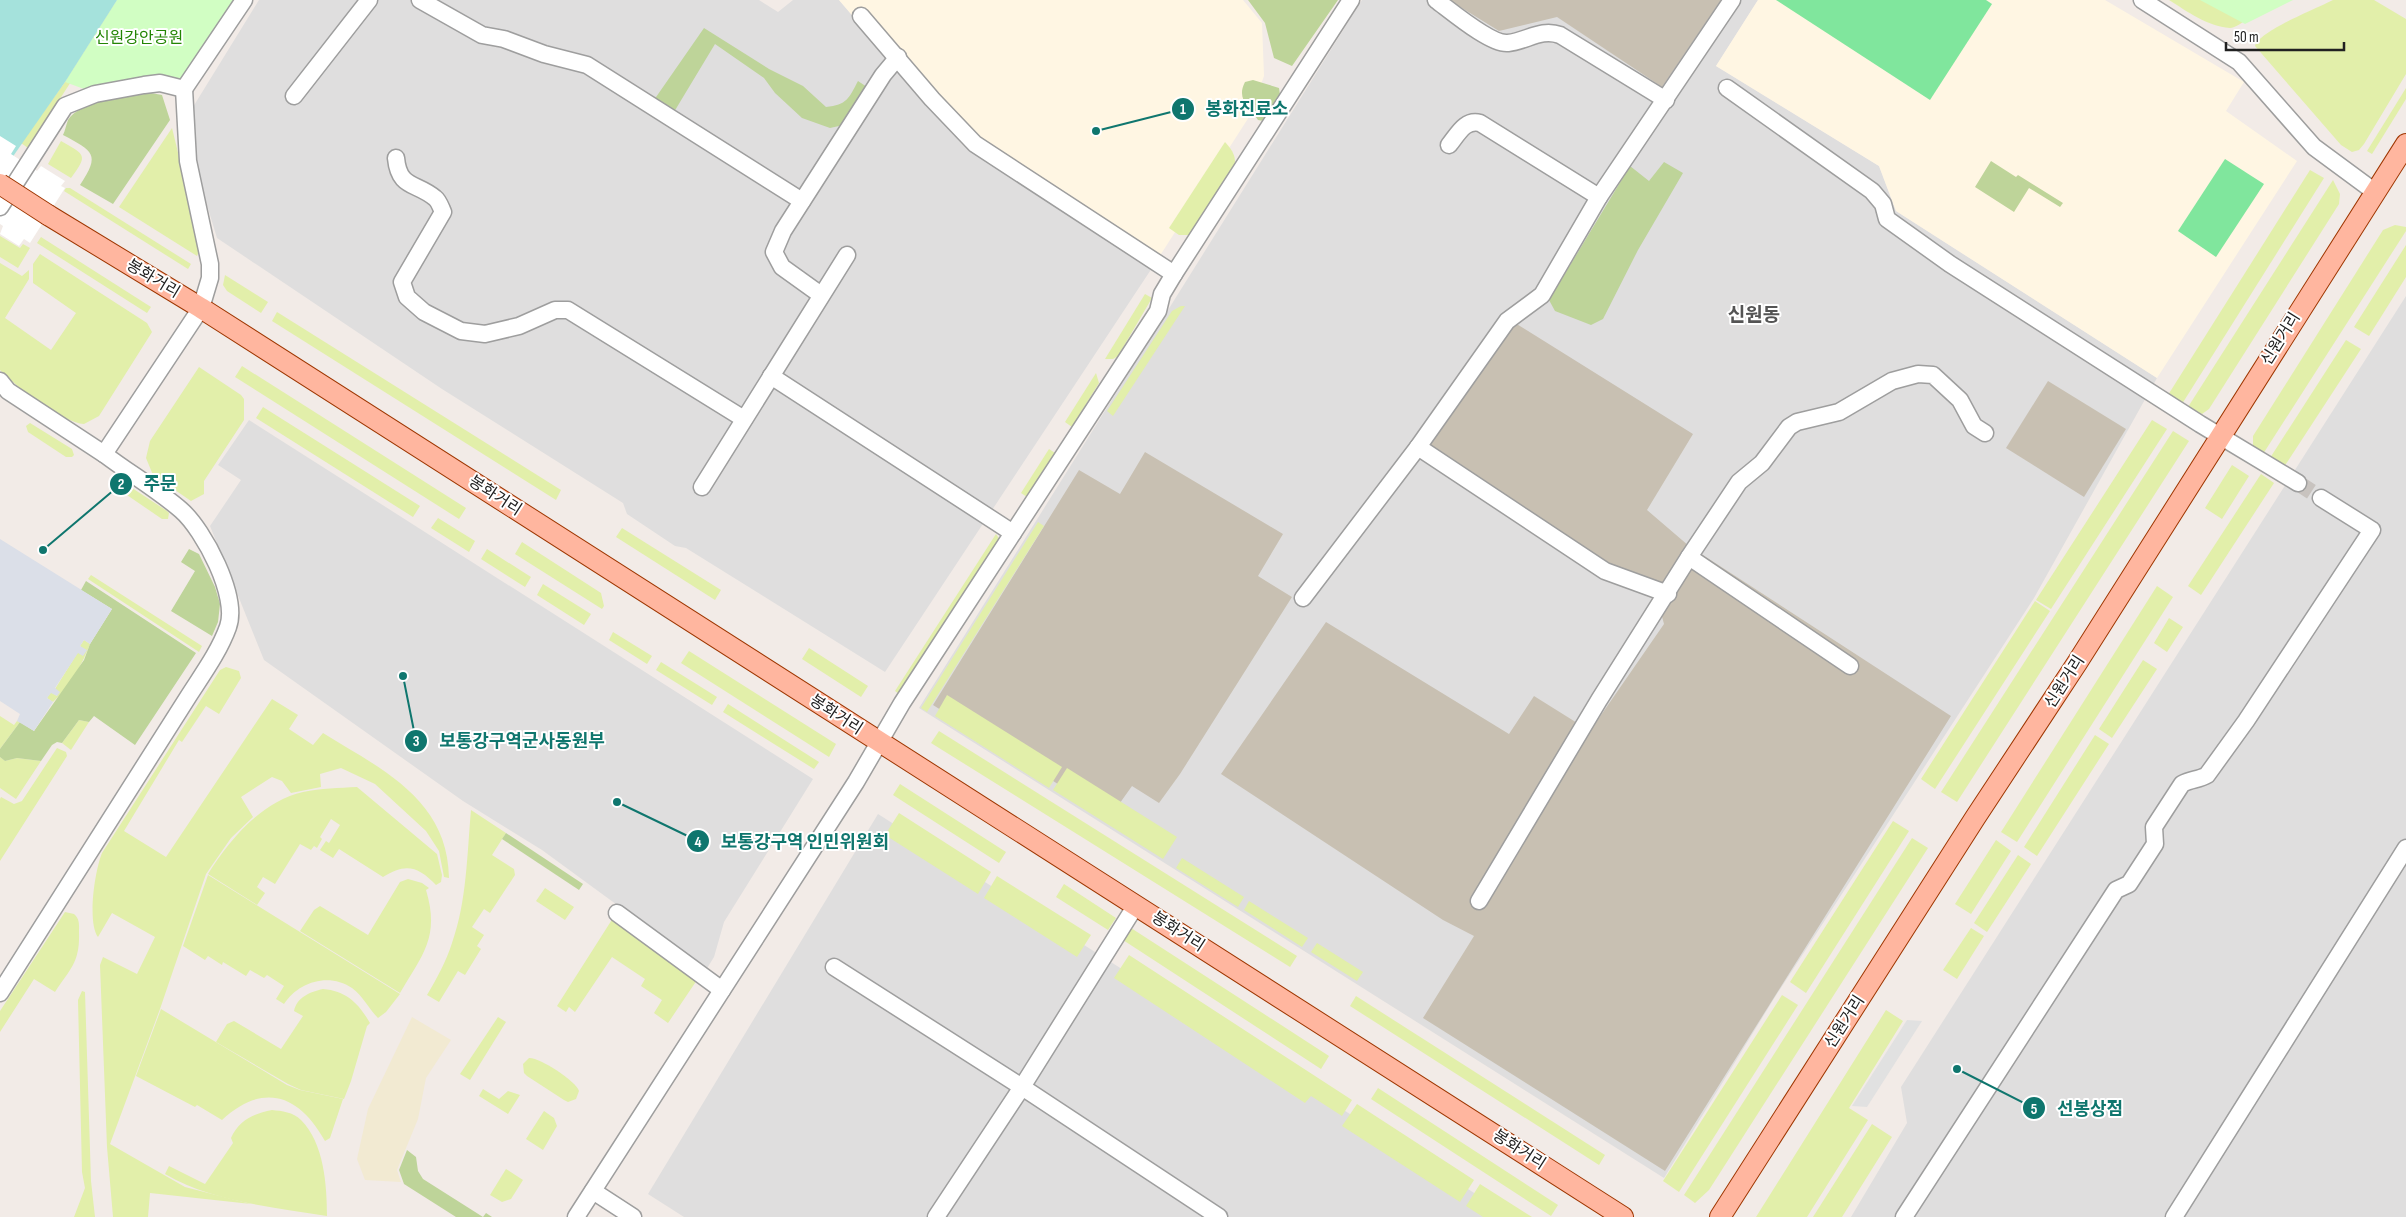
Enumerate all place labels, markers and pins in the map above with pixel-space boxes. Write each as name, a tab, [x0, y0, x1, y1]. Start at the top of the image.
callout: 봉화진료소	[1171, 92, 1299, 125]
callout: 주문	[108, 468, 186, 501]
callout: 보통강구역군사동원부	[404, 725, 614, 758]
callout: 보통강구역 인민위원회	[685, 825, 899, 858]
callout: 선봉상점	[2022, 1092, 2133, 1125]

